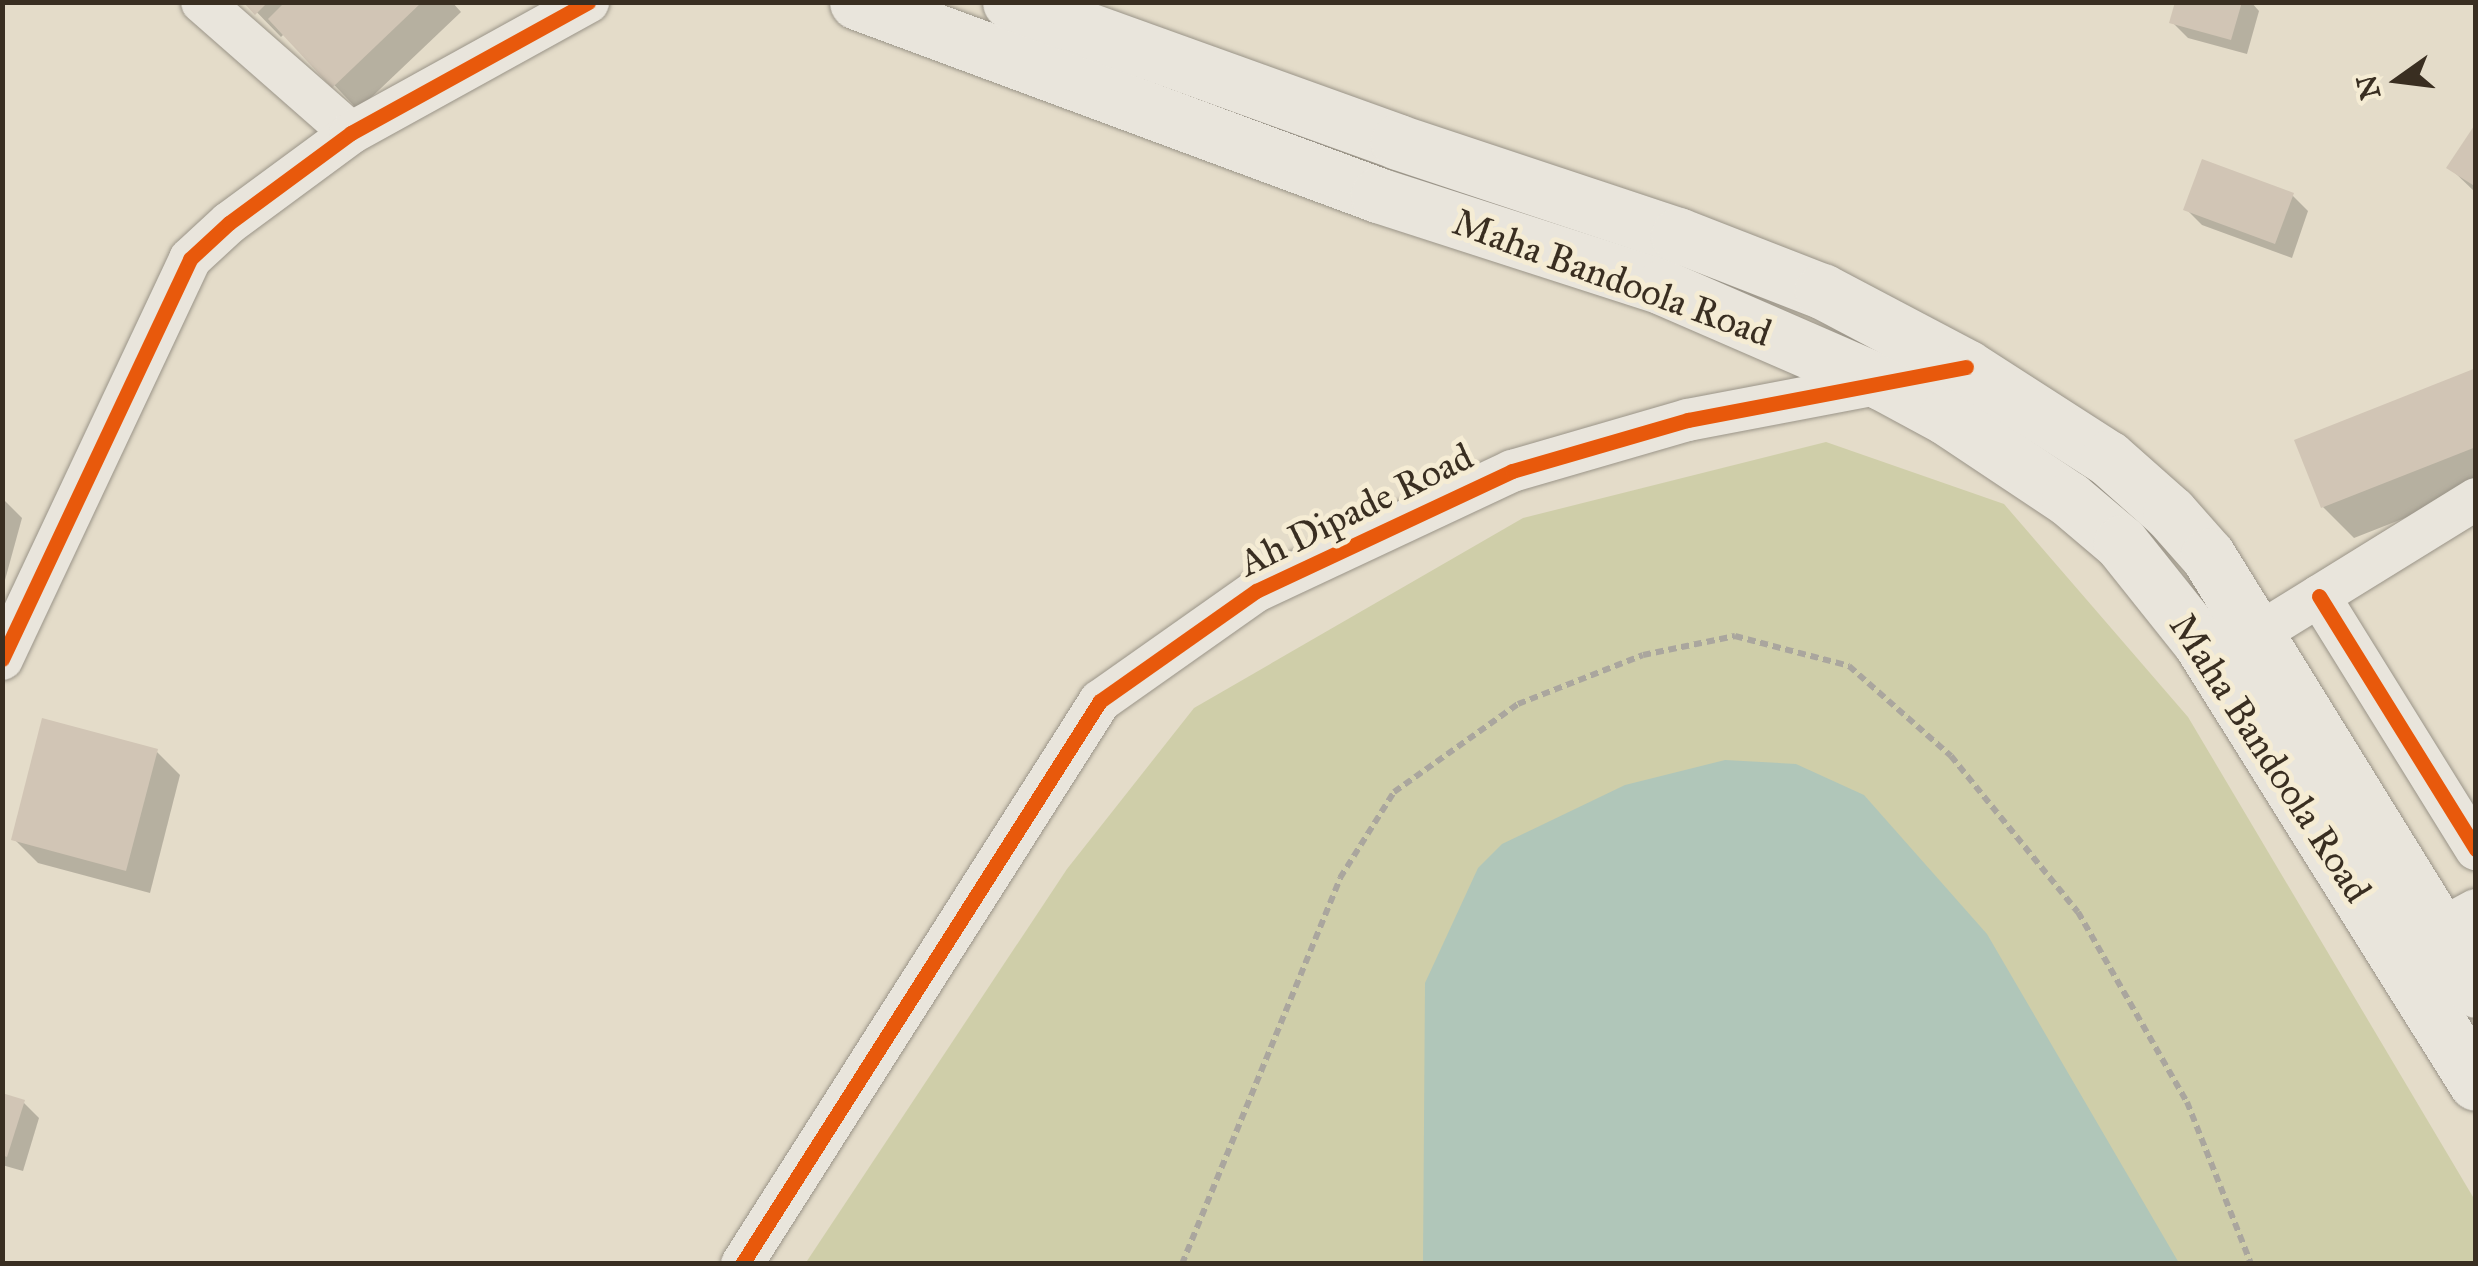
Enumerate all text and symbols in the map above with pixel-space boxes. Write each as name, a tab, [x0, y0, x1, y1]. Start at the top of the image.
north arrow	[2348, 30, 2448, 130]
text: N	[2349, 72, 2388, 103]
street label: Maha Bandoola Road	[1447, 199, 1777, 357]
street label: Ah Dipade Road	[1232, 434, 1480, 586]
street label: Maha Bandoola Road	[2159, 605, 2381, 911]

